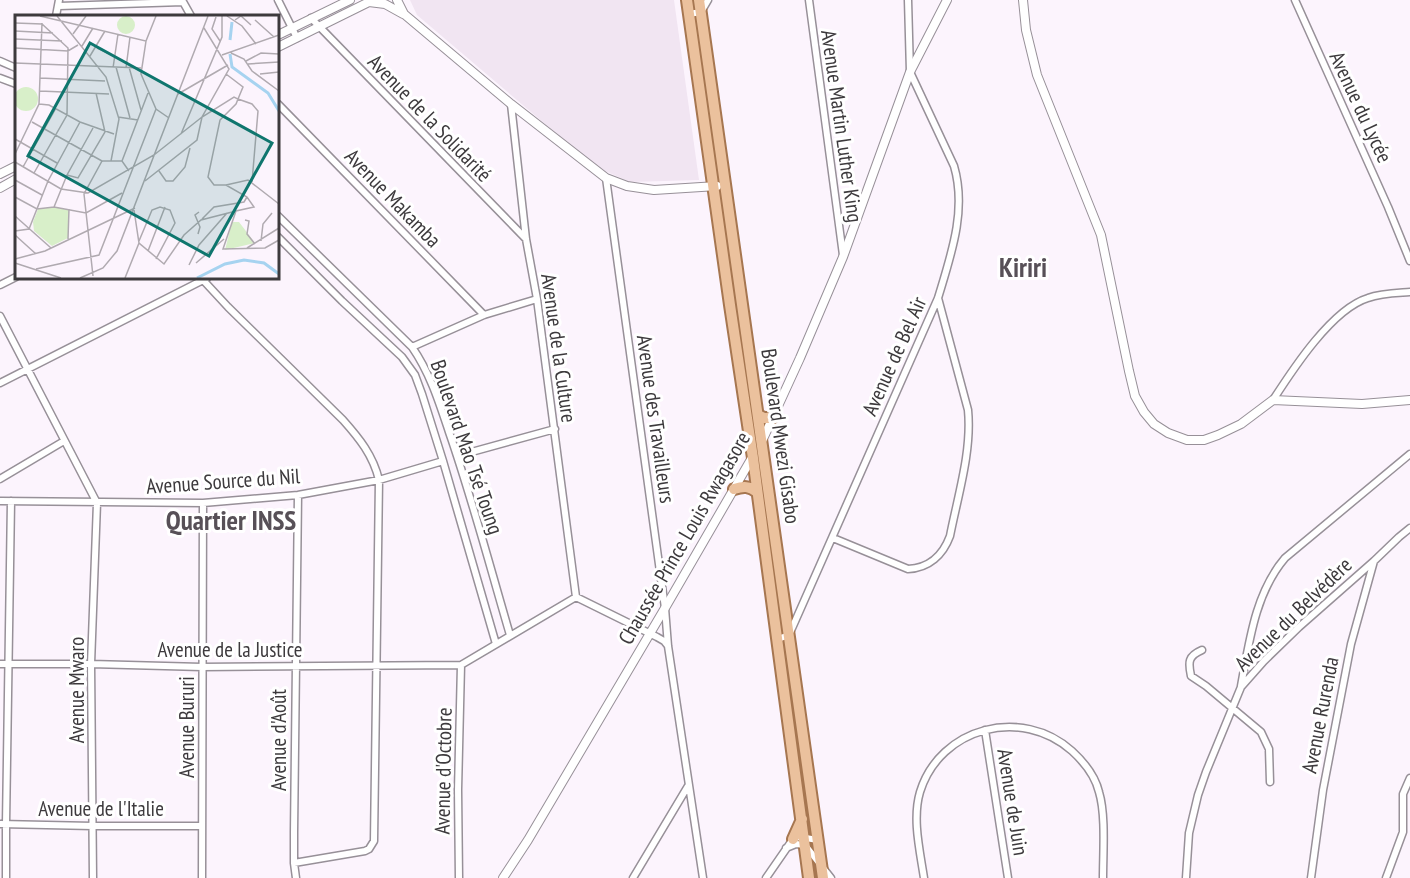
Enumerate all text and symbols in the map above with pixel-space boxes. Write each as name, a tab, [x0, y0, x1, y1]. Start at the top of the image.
inset map	[15, 15, 279, 279]
street label: Avenue Martin Luther King	[815, 28, 869, 224]
street label: Avenue du Lycée	[1324, 47, 1398, 167]
street label: Avenue de la Solidarité	[362, 49, 498, 187]
street label: Avenue Makamba	[339, 143, 447, 253]
district label: Kiriri	[999, 250, 1047, 284]
street label: Avenue de la Culture	[535, 272, 583, 424]
street label: Avenue de Bel Air	[856, 292, 932, 420]
street label: Avenue des Travailleurs	[631, 333, 681, 505]
street label: Boulevard Mwezi Gisabo	[755, 347, 807, 525]
street label: Boulevard Mao Tsé Toung	[424, 356, 510, 538]
street label: Chaussée Prince Louis Rwagasore	[612, 427, 756, 649]
street label: Avenue Source du Nil	[145, 462, 301, 500]
district label: Quartier INSS	[166, 503, 296, 537]
street label: Avenue du Belvédère	[1229, 551, 1357, 677]
street label: Avenue de la Justice	[158, 636, 302, 663]
street label: Avenue Mwaro	[63, 637, 90, 743]
street label: Avenue Rurenda	[1295, 655, 1345, 775]
street label: Avenue Bururi	[173, 676, 200, 778]
street label: Avenue d'Août	[265, 689, 292, 791]
street label: Avenue d'Octobre	[428, 707, 458, 835]
street label: Avenue de Juin	[991, 747, 1035, 857]
street label: Avenue de l'Italie	[38, 795, 164, 822]

